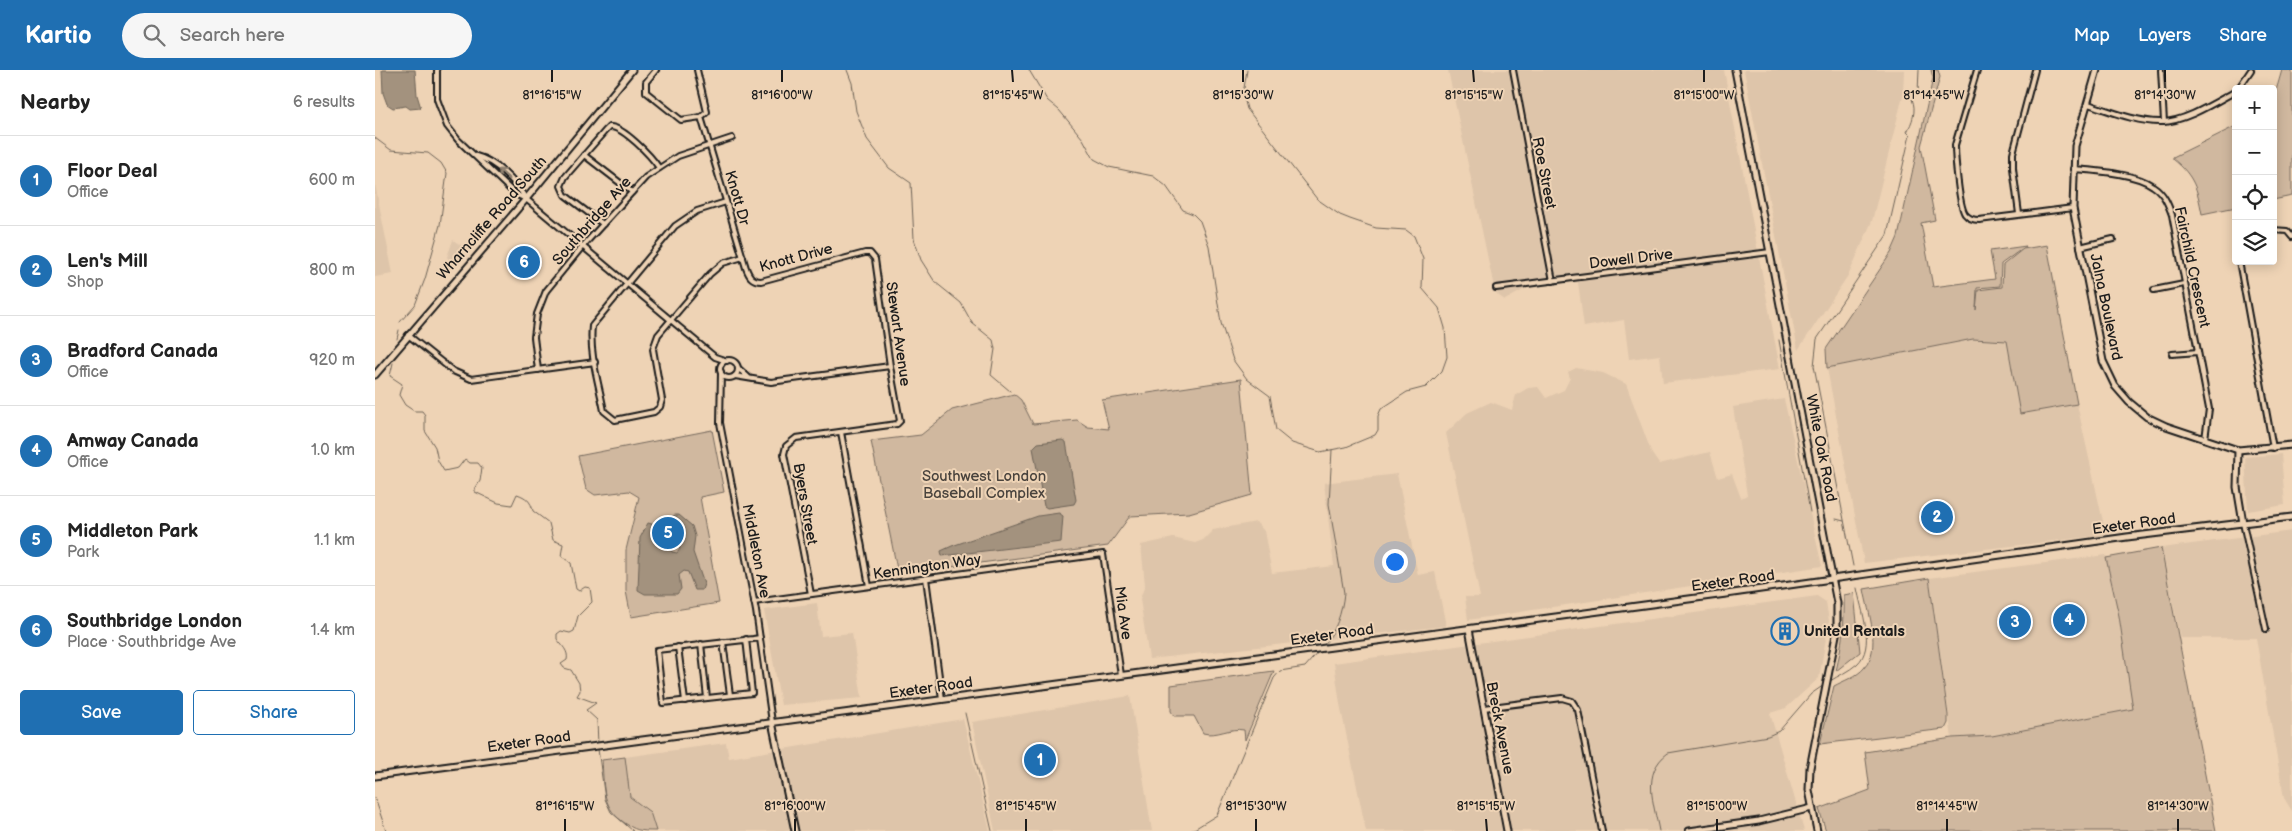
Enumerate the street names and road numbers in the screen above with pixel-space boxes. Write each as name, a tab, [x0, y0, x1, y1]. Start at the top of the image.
street label: Roe Street	[1528, 135, 1560, 211]
street label: Wharncliffe Road South	[433, 152, 551, 284]
street label: Knott Dr	[720, 168, 754, 228]
street label: Southbridge Ave	[548, 173, 636, 269]
street label: Fairchild Crescent	[2170, 205, 2214, 330]
street label: Knott Drive	[757, 239, 835, 277]
street label: Dowell Drive	[1588, 244, 1674, 274]
street label: Jalna Boulevard	[2085, 252, 2127, 362]
street label: Stewart Avenue	[881, 281, 915, 387]
street label: White Oak Road	[1801, 392, 1841, 504]
street label: Byers Street	[788, 462, 822, 547]
street label: Middleton Ave	[738, 502, 774, 600]
street label: Exeter Road	[2091, 509, 2177, 539]
street label: Kennington Way	[872, 550, 982, 584]
street label: Exeter Road	[1690, 566, 1776, 596]
street label: Mia Ave	[1110, 585, 1136, 641]
street label: Exeter Road	[1289, 620, 1375, 650]
street label: Exeter Road	[888, 673, 974, 703]
street label: Breck Avenue	[1482, 680, 1518, 776]
street label: Exeter Road	[486, 727, 572, 757]

